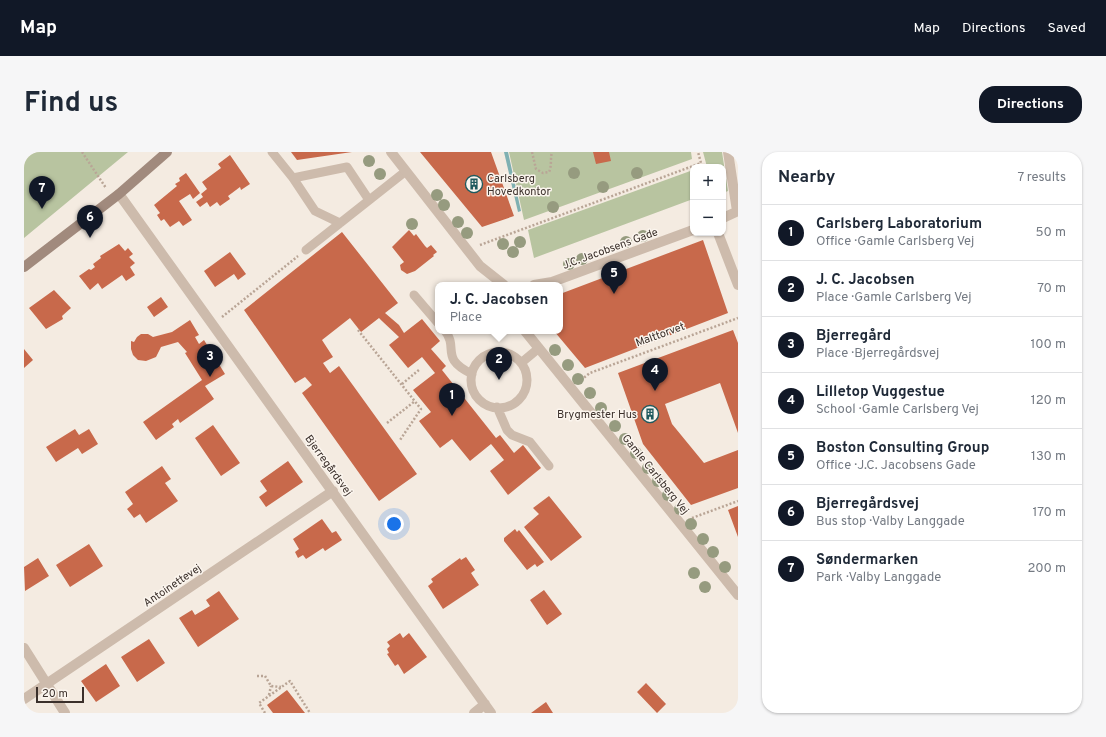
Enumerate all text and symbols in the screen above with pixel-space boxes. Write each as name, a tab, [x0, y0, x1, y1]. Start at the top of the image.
text: Map	[20, 16, 57, 40]
text: Map	[914, 20, 940, 37]
text: Directions	[962, 20, 1026, 37]
text: Saved	[1048, 20, 1086, 37]
text: Find us	[24, 86, 118, 122]
button: Directions	[979, 86, 1082, 123]
map controls	[690, 164, 726, 236]
button: +	[690, 164, 726, 200]
text: Nearby	[778, 167, 835, 189]
text: 7 results	[1017, 170, 1066, 186]
place label: Carlsberg Hovedkontor	[487, 172, 551, 199]
building icon: Carlsberg Hovedkontor	[464, 174, 484, 194]
pin: 7	[29, 176, 55, 209]
button: −	[690, 200, 726, 236]
pin: 6	[77, 205, 103, 238]
text: Carlsberg Laboratorium	[816, 215, 982, 234]
street label: J.C. Jacobsens Gade	[561, 225, 660, 273]
text: 1	[788, 225, 794, 241]
text: 50 m	[1036, 225, 1066, 241]
text: Office · Gamle Carlsberg Vej	[816, 234, 974, 250]
pin: 5	[601, 261, 627, 294]
text: J. C. Jacobsen	[816, 271, 915, 290]
text: 2	[787, 281, 795, 297]
text: 70 m	[1037, 281, 1066, 297]
popup	[435, 282, 563, 334]
text: Place · Gamle Carlsberg Vej	[816, 290, 971, 306]
text: J. C. Jacobsen	[450, 291, 548, 310]
text: Place	[450, 310, 482, 326]
street label: Malttorvet	[634, 320, 687, 350]
text: Bjerregård	[816, 327, 891, 346]
text: 3	[787, 337, 795, 353]
text: 100 m	[1030, 337, 1066, 353]
pin: 3	[197, 344, 223, 377]
text: Place · Bjerregårdsvej	[816, 346, 939, 362]
pin: 2	[486, 347, 512, 380]
pin: 4	[642, 358, 668, 391]
pin: 1	[439, 383, 465, 416]
text: Lilletop Vuggestue	[816, 383, 945, 402]
text: 4	[787, 393, 795, 409]
text: 120 m	[1031, 393, 1066, 409]
text: School · Gamle Carlsberg Vej	[816, 402, 979, 418]
building icon: Brygmester Hus	[640, 404, 660, 424]
place label: Brygmester Hus	[557, 408, 637, 422]
street label: Bjerregårdsvej	[301, 432, 355, 499]
street label: Gamle Carlsberg Vej	[619, 432, 692, 518]
text: Boston Consulting Group	[816, 439, 989, 458]
text: 5	[787, 449, 795, 465]
text: 130 m	[1031, 449, 1066, 465]
text: Office · J.C. Jacobsens Gade	[816, 458, 976, 474]
text: Bjerregårdsvej	[816, 495, 919, 514]
text: 6	[787, 505, 795, 521]
text: 170 m	[1032, 505, 1066, 521]
your location	[384, 514, 404, 534]
text: Bus stop · Valby Langgade	[816, 514, 965, 530]
text: Søndermarken	[816, 551, 918, 570]
street label: Antoinettevej	[141, 561, 204, 610]
text: 7	[788, 561, 794, 577]
text: 200 m	[1027, 561, 1066, 577]
text: Park · Valby Langgade	[816, 570, 941, 586]
scale bar	[36, 685, 84, 704]
text: 20 m	[42, 687, 68, 701]

